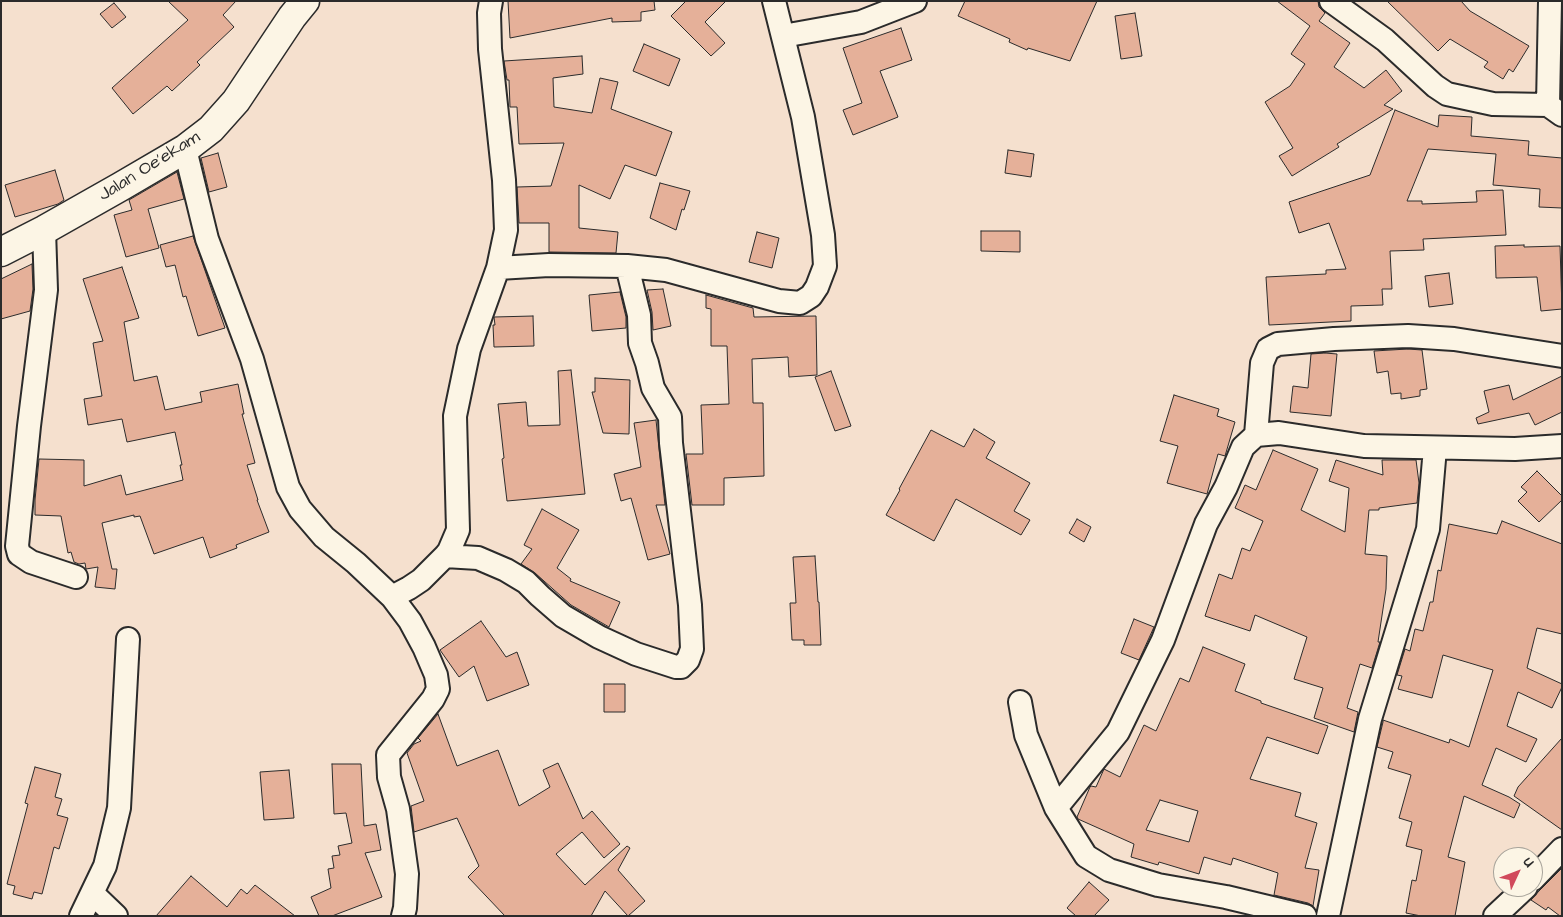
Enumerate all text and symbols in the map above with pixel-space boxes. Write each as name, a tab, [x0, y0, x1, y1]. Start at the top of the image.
street label: Jalan Oe'ekam	[95, 127, 205, 207]
north arrow	[1493, 847, 1543, 897]
text: U	[1518, 853, 1538, 872]

